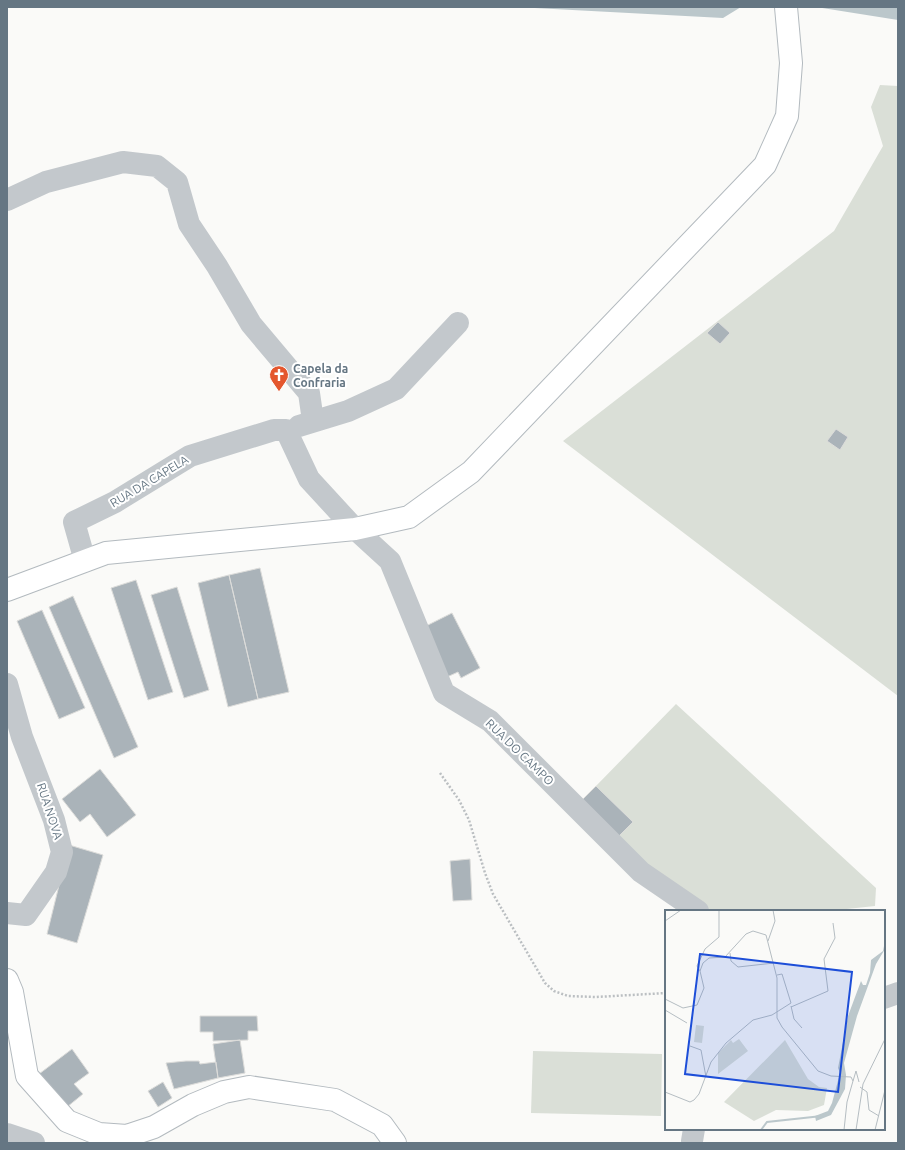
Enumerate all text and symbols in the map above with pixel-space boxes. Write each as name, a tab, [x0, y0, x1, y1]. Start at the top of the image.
place label: Capela da Confraria	[293, 362, 348, 389]
church icon: Capela da Confraria	[268, 364, 290, 392]
street label: RUA DA CAPELA	[108, 452, 191, 509]
street label: RUA DO CAMPO	[483, 716, 557, 788]
street label: RUA NOVA	[35, 781, 65, 841]
inset map	[665, 910, 885, 1130]

